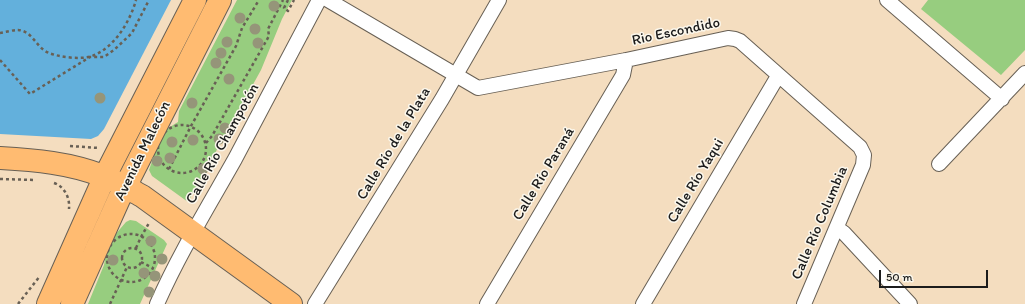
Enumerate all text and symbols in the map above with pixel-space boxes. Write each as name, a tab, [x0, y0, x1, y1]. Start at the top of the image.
street label: Rio Escondido	[630, 14, 722, 50]
street label: Calle Río Champotón	[182, 81, 264, 207]
street label: Calle Río de la Plata	[353, 84, 435, 204]
street label: Avenida Malecón	[111, 98, 175, 204]
street label: Calle Río Paraná	[509, 124, 579, 224]
street label: Calle Río Yaqui	[664, 135, 728, 227]
street label: Calle Río Columbia	[788, 163, 852, 283]
scale bar	[881, 262, 990, 288]
text: 50 m	[886, 270, 912, 284]

